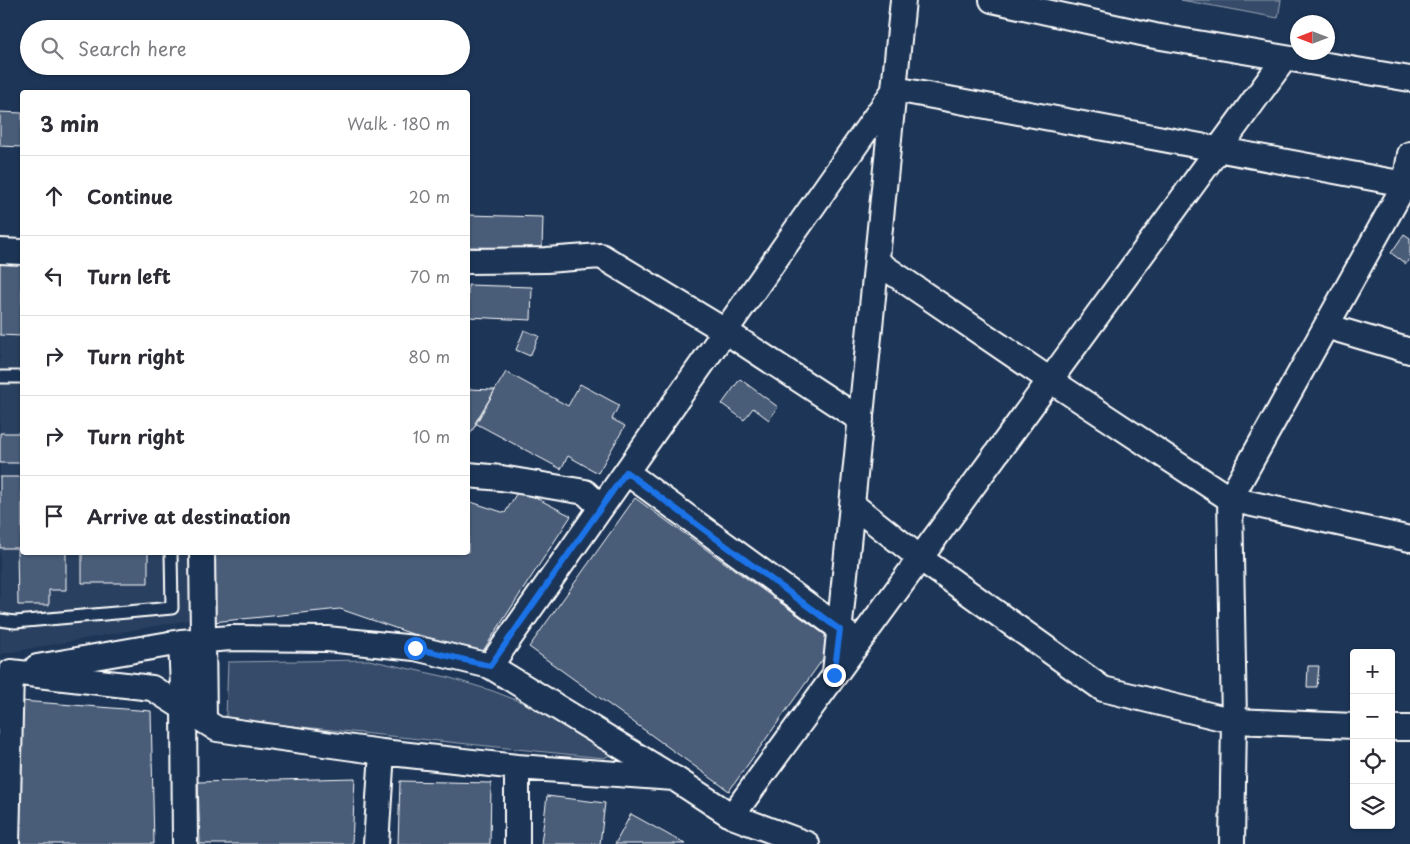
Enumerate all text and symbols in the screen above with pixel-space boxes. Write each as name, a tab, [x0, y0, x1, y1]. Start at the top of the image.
north arrow	[1290, 15, 1335, 60]
search box	[20, 20, 470, 75]
icon: search	[38, 34, 66, 62]
text: Search here	[78, 34, 187, 62]
text: 3 min	[40, 107, 99, 139]
text: Walk · 180 m	[347, 111, 450, 135]
icon: ahead	[40, 182, 68, 210]
text: Continue	[87, 182, 173, 210]
text: 20 m	[409, 184, 450, 208]
icon: left	[40, 262, 68, 290]
text: Turn left	[87, 262, 171, 290]
text: 70 m	[410, 264, 450, 288]
icon: right	[40, 342, 68, 370]
text: Turn right	[87, 342, 185, 370]
text: 80 m	[408, 344, 450, 368]
icon: right	[40, 422, 68, 450]
text: Turn right	[87, 422, 185, 450]
text: 10 m	[413, 424, 450, 448]
icon: arrive	[40, 502, 68, 530]
text: Arrive at destination	[87, 502, 291, 530]
route start	[404, 637, 427, 660]
map controls	[1350, 649, 1395, 829]
button: +	[1350, 649, 1395, 694]
route end	[823, 664, 846, 687]
button: −	[1350, 694, 1395, 739]
button: locate	[1350, 739, 1395, 784]
button: layers	[1350, 784, 1395, 829]

